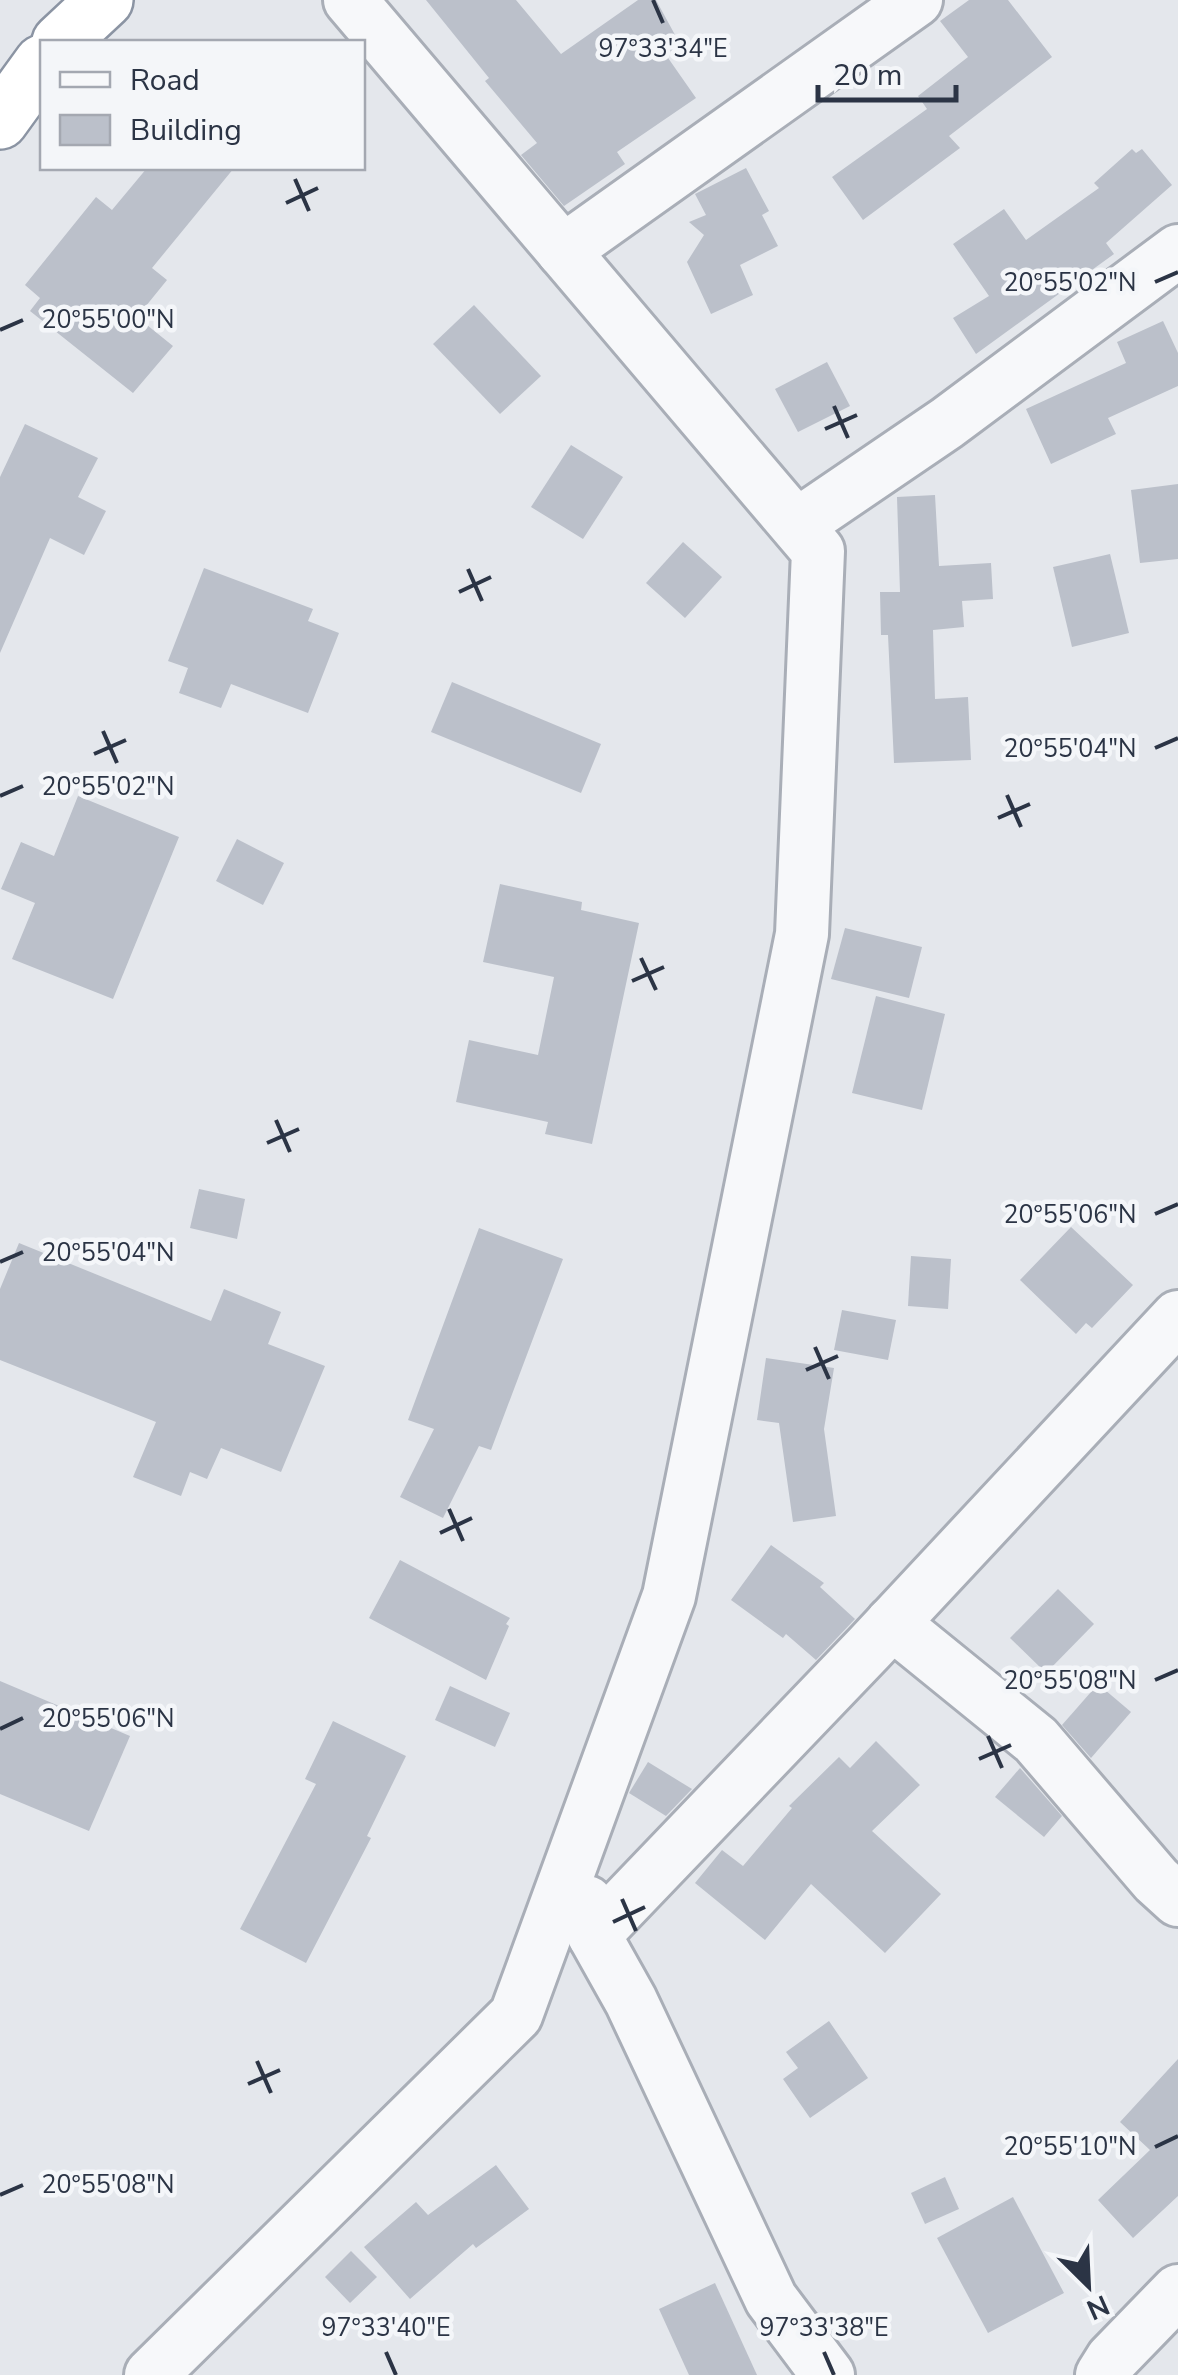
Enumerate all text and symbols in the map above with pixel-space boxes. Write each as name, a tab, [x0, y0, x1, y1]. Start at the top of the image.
text: 97°33'34"E	[598, 32, 728, 66]
legend	[40, 40, 365, 170]
scale bar	[818, 40, 956, 102]
text: 20 m	[833, 55, 902, 96]
text: Road	[130, 60, 200, 101]
text: Building	[130, 110, 242, 151]
text: 20°55'02"N	[1003, 266, 1137, 300]
text: 20°55'00"N	[41, 303, 175, 337]
text: 20°55'04"N	[1003, 732, 1137, 766]
text: 20°55'02"N	[41, 770, 175, 804]
text: 20°55'06"N	[1003, 1198, 1137, 1232]
text: 20°55'04"N	[41, 1236, 175, 1270]
text: 20°55'08"N	[1003, 1664, 1137, 1698]
text: 20°55'06"N	[41, 1702, 175, 1736]
text: 20°55'10"N	[1003, 2130, 1137, 2164]
text: 20°55'08"N	[41, 2168, 175, 2202]
north arrow	[1038, 2235, 1138, 2335]
text: N	[1080, 2285, 1115, 2329]
text: 97°33'40"E	[321, 2311, 451, 2345]
text: 97°33'38"E	[759, 2311, 889, 2345]

